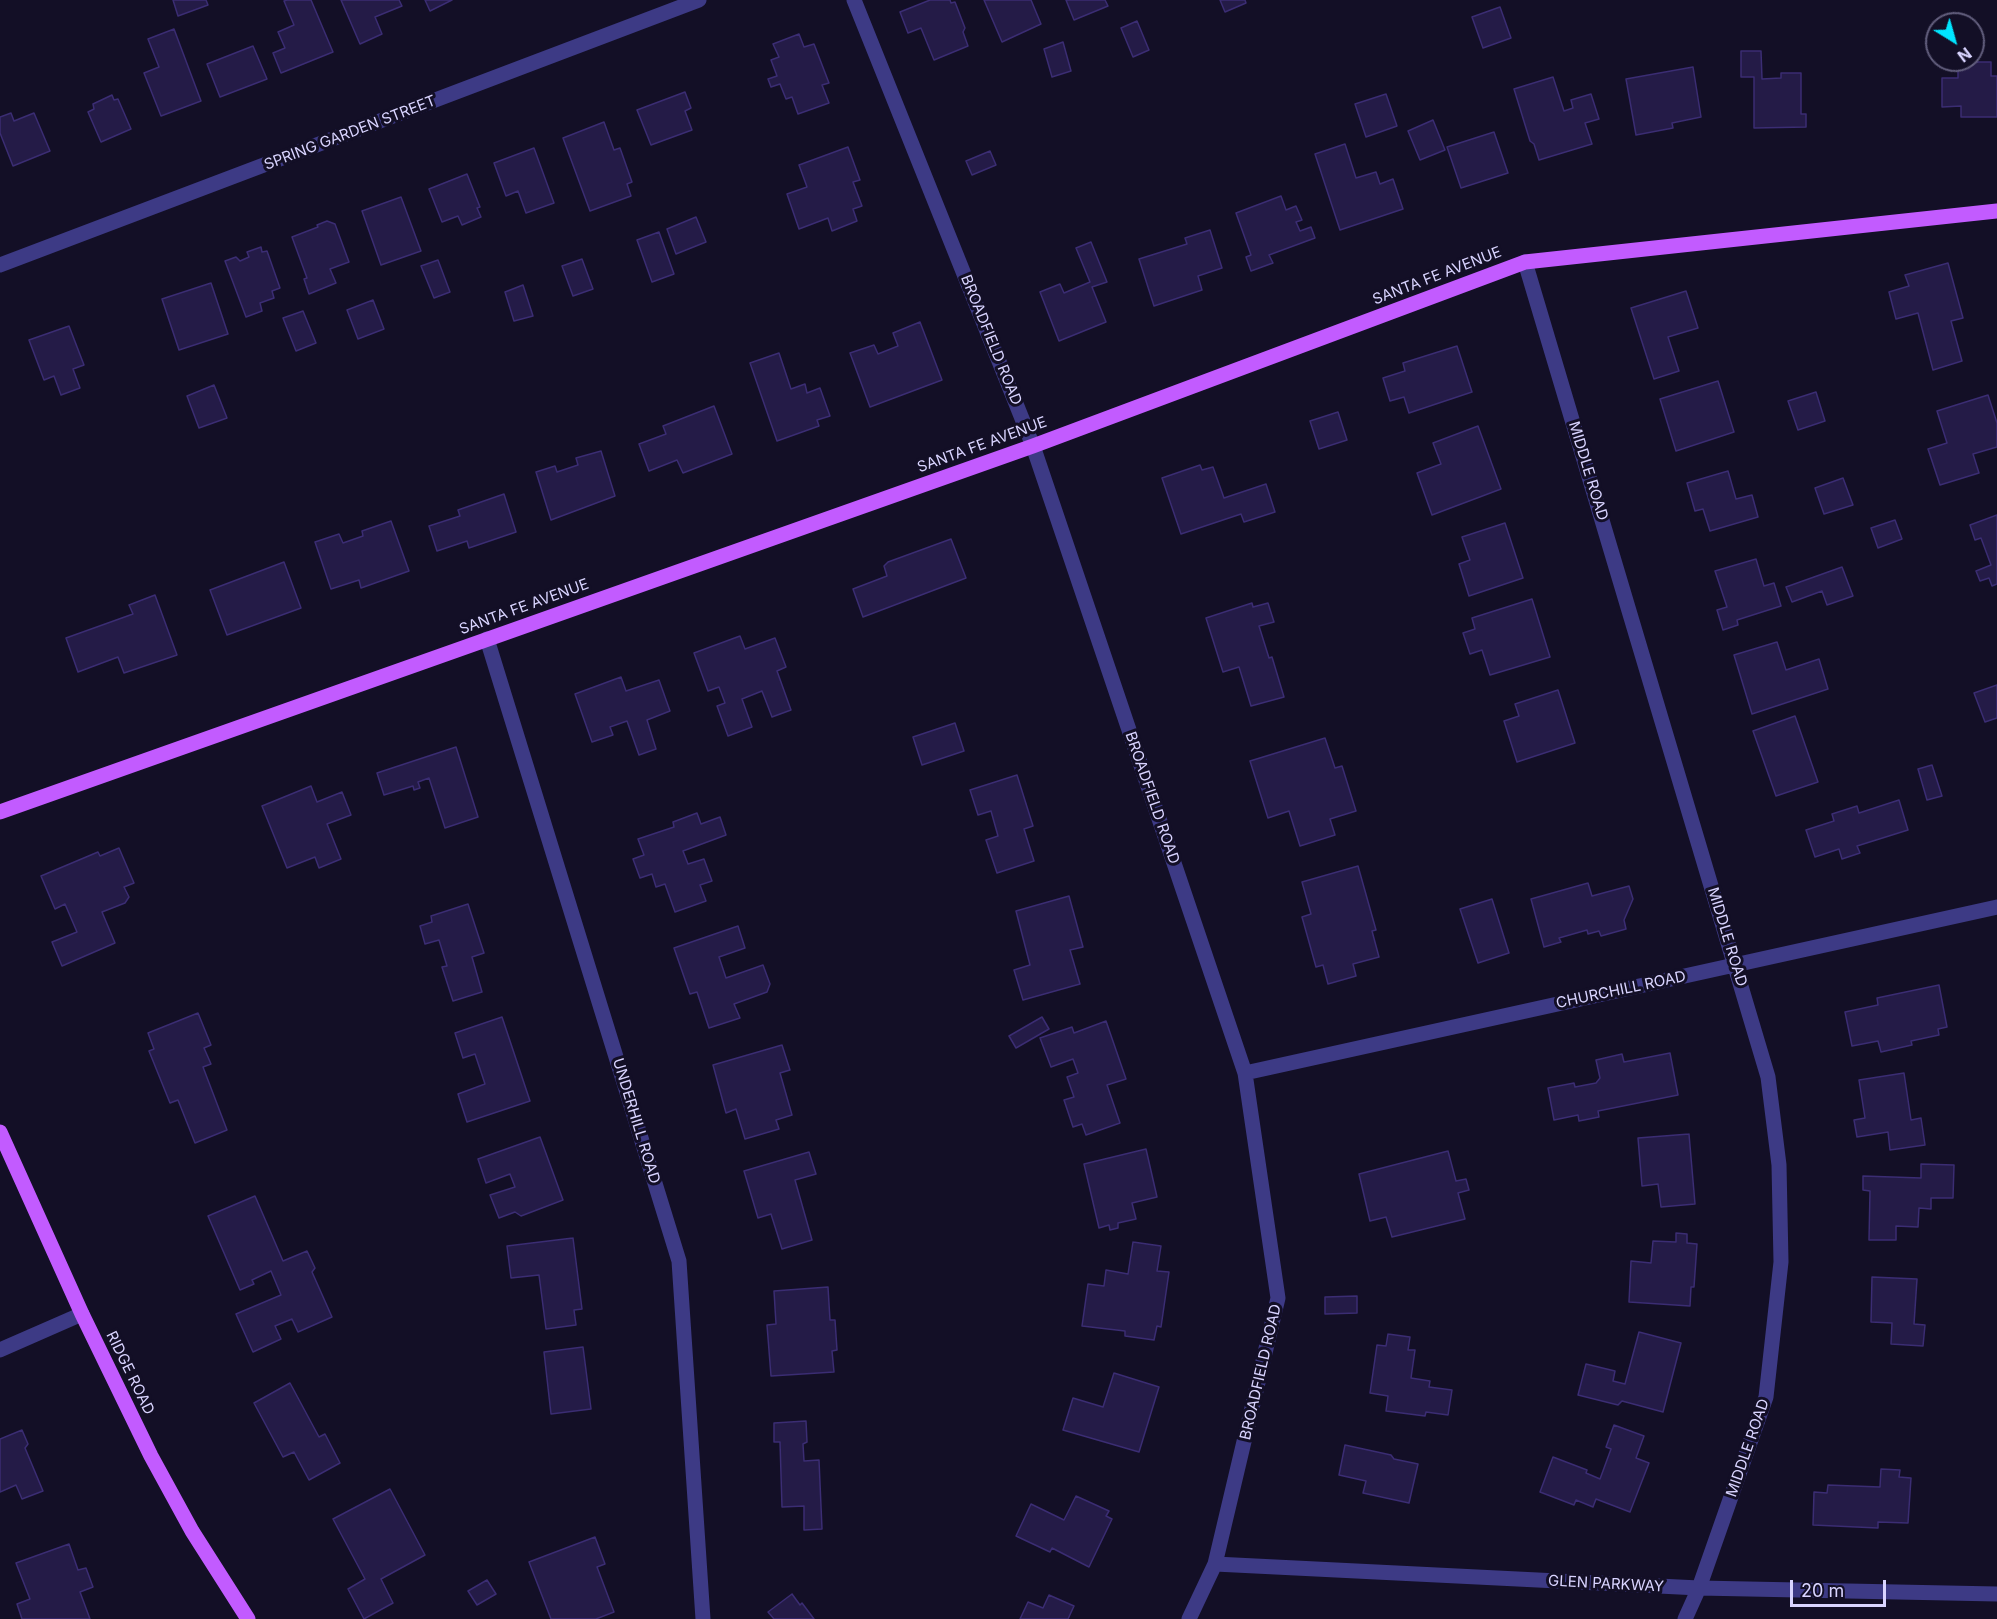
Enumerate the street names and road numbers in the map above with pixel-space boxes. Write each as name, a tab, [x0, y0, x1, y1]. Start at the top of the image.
street label: SPRING GARDEN STREET	[262, 92, 438, 174]
street label: SANTA FE AVENUE	[1370, 243, 1504, 309]
street label: BROADFIELD ROAD	[957, 272, 1025, 408]
street label: SANTA FE AVENUE	[915, 413, 1049, 477]
street label: MIDDLE ROAD	[1564, 419, 1612, 523]
street label: SANTA FE AVENUE	[457, 575, 591, 639]
street label: BROADFIELD ROAD	[1121, 729, 1183, 867]
street label: MIDDLE ROAD	[1703, 885, 1751, 989]
street label: CHURCHILL ROAD	[1555, 967, 1687, 1013]
street label: UNDERHILL ROAD	[608, 1056, 664, 1186]
street label: BROADFIELD ROAD	[1237, 1302, 1285, 1442]
street label: RIDGE ROAD	[102, 1328, 158, 1418]
street label: MIDDLE ROAD	[1723, 1397, 1773, 1499]
street label: GLEN PARKWAY	[1548, 1572, 1664, 1596]

